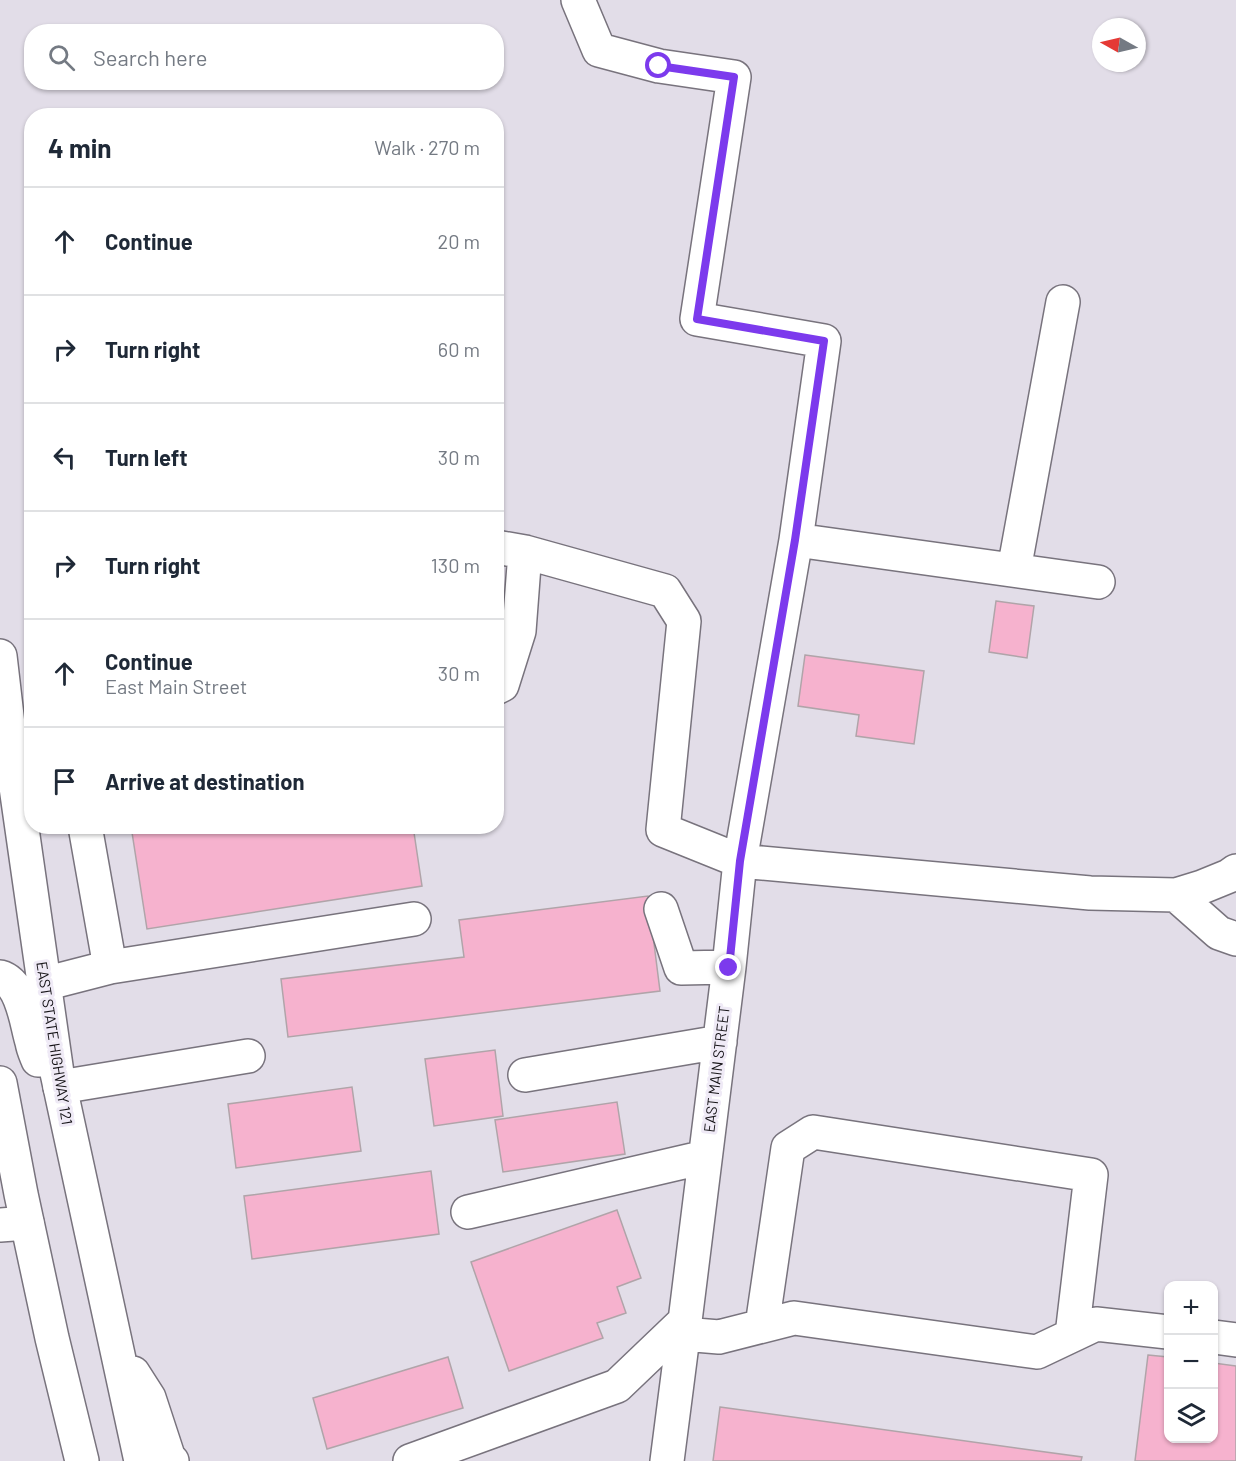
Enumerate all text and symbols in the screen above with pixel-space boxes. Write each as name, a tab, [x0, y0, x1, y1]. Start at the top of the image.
north arrow	[1092, 18, 1146, 72]
search box	[24, 24, 504, 90]
icon: search	[45, 41, 78, 74]
text: Search here	[93, 44, 207, 70]
route start	[645, 52, 671, 78]
text: 4 min	[48, 132, 112, 163]
text: Walk · 270 m	[374, 135, 480, 159]
icon: ahead	[48, 225, 81, 258]
text: Continue	[105, 228, 193, 254]
text: 20 m	[437, 229, 480, 253]
icon: right	[48, 333, 81, 366]
text: Turn right	[105, 336, 200, 362]
text: 60 m	[438, 337, 480, 361]
icon: left	[48, 441, 81, 474]
text: Turn left	[105, 444, 188, 470]
text: 30 m	[438, 445, 480, 469]
icon: right	[48, 549, 81, 582]
text: Turn right	[105, 552, 200, 578]
text: 130 m	[431, 553, 480, 577]
text: Continue	[105, 648, 193, 674]
icon: ahead	[48, 657, 81, 690]
text: 30 m	[438, 661, 480, 685]
text: East Main Street	[105, 674, 247, 698]
icon: arrive	[48, 765, 81, 798]
text: Arrive at destination	[105, 768, 304, 794]
route end	[715, 954, 741, 980]
street label: EAST STATE HIGHWAY 121	[33, 960, 77, 1126]
street label: EAST MAIN STREET	[699, 1005, 733, 1133]
map controls	[1164, 1281, 1218, 1443]
button: +	[1164, 1281, 1218, 1335]
button: −	[1164, 1335, 1218, 1389]
button: layers	[1164, 1389, 1218, 1443]

